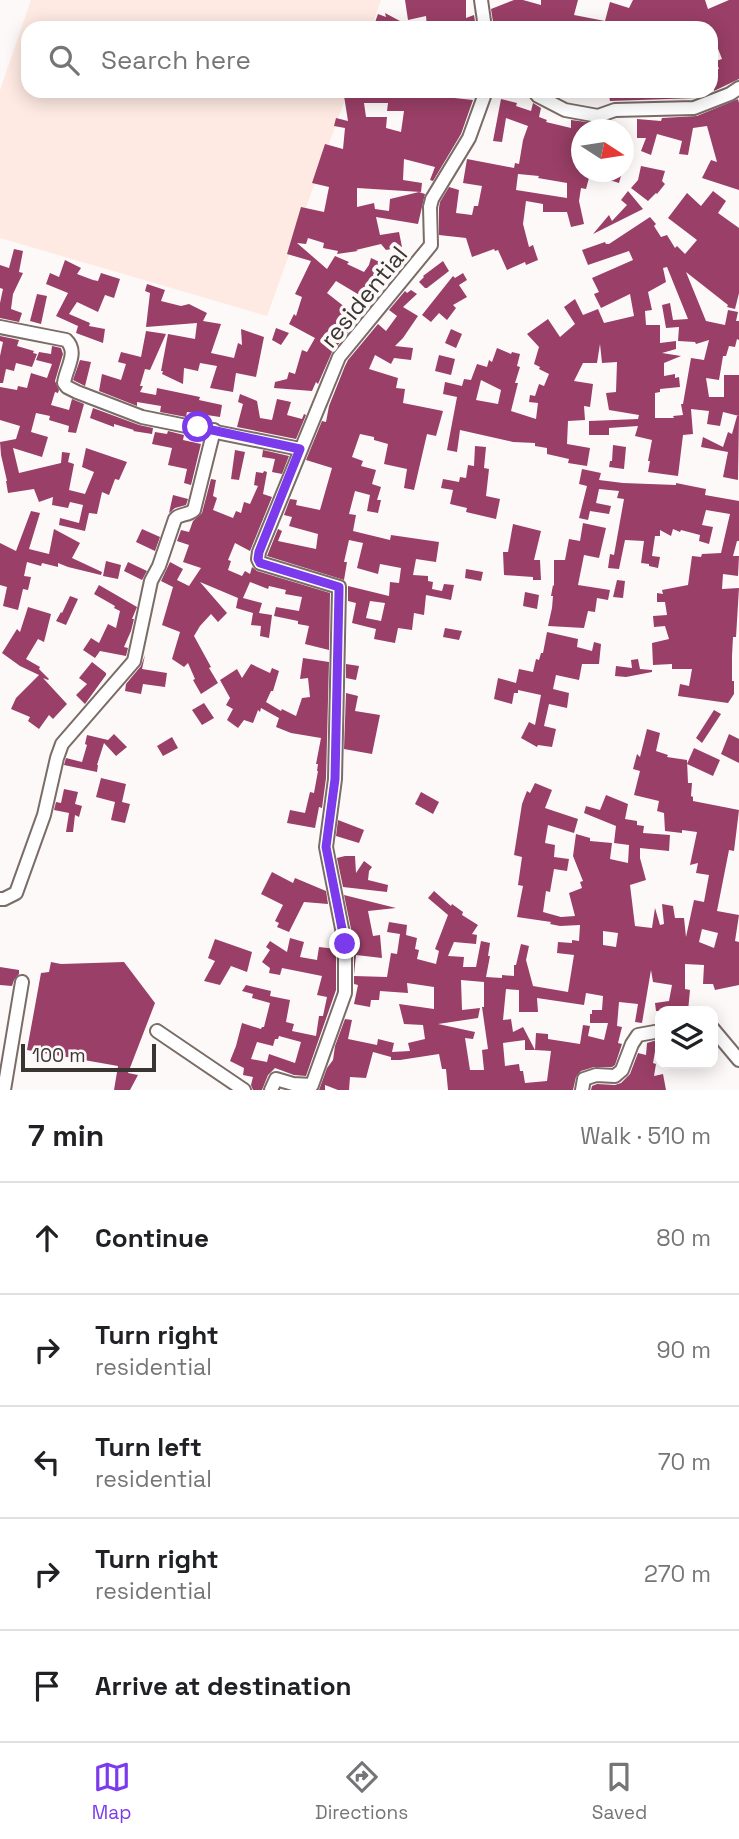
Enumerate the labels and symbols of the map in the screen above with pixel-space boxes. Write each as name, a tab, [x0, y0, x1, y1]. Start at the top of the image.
north arrow	[571, 119, 634, 182]
street label: residential	[313, 240, 414, 354]
route start	[182, 411, 213, 442]
route end	[329, 928, 360, 959]
scale bar	[21, 1041, 156, 1073]

